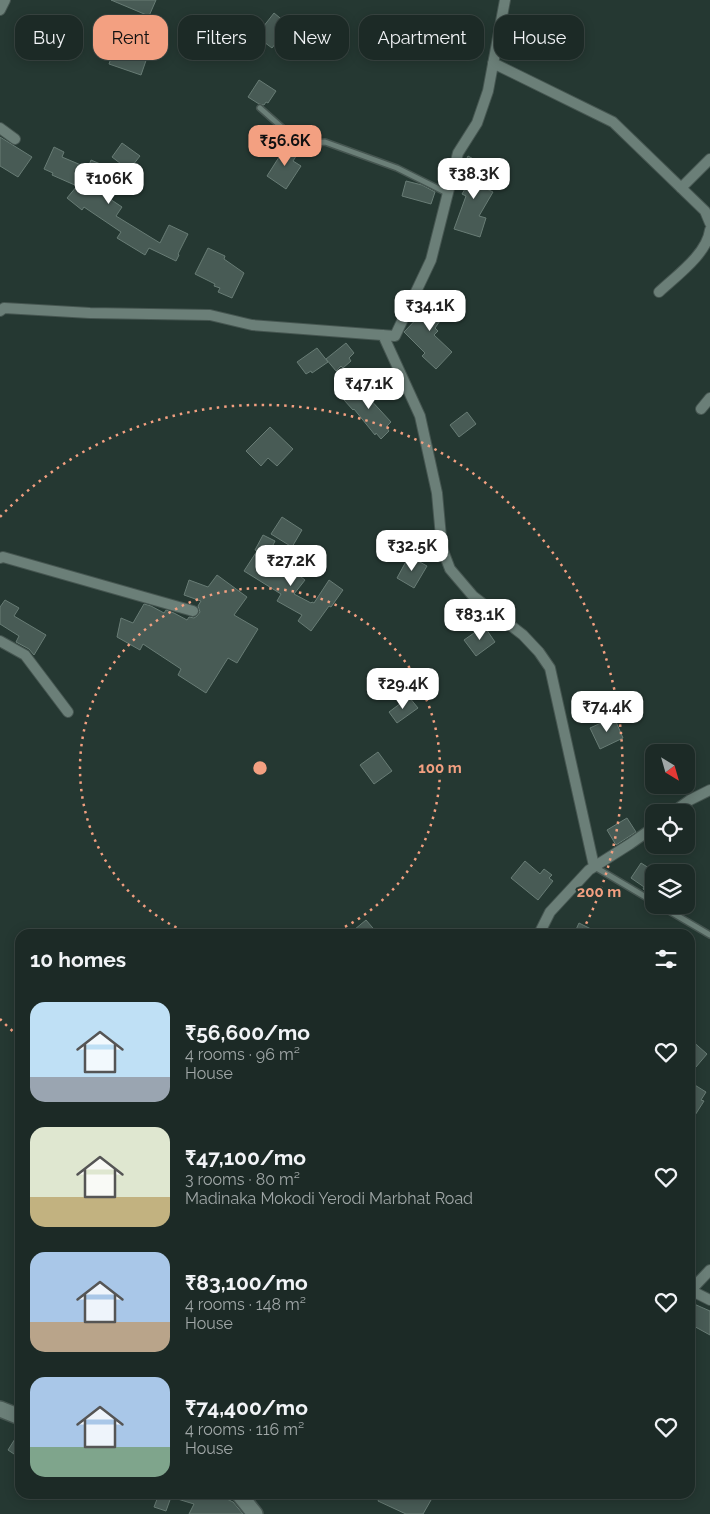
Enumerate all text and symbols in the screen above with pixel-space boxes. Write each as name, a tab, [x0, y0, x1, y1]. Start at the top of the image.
chip: Buy	[15, 15, 83, 60]
chip: Rent	[93, 15, 168, 60]
chip: Filters	[178, 15, 265, 60]
chip: New	[275, 15, 349, 60]
chip: Apartment	[359, 15, 484, 60]
chip: House	[494, 15, 584, 60]
pin: ₹56.6K	[244, 124, 326, 167]
text: ₹56.6K	[259, 131, 311, 150]
pin: ₹38.3K	[433, 158, 515, 200]
pin: ₹106K	[74, 162, 144, 205]
text: ₹38.3K	[449, 164, 499, 183]
text: ₹106K	[86, 169, 132, 188]
pin: ₹34.1K	[389, 290, 471, 332]
text: ₹34.1K	[406, 296, 454, 315]
pin: ₹47.1K	[328, 368, 410, 410]
text: ₹47.1K	[345, 374, 393, 393]
pin: ₹32.5K	[371, 530, 453, 572]
text: ₹32.5K	[387, 536, 437, 555]
pin: ₹27.2K	[250, 544, 332, 587]
text: ₹27.2K	[266, 551, 316, 570]
pin: ₹83.1K	[439, 598, 521, 641]
text: ₹83.1K	[455, 605, 505, 624]
pin: ₹29.4K	[362, 668, 444, 710]
text: ₹29.4K	[378, 674, 428, 693]
pin: ₹74.4K	[566, 690, 648, 733]
text: ₹74.4K	[582, 697, 632, 716]
north arrow	[645, 744, 695, 794]
map controls	[645, 744, 695, 914]
centre of rings	[251, 759, 269, 777]
text: 100 m	[418, 759, 462, 777]
button: locate	[645, 804, 695, 854]
button: layers	[645, 864, 695, 914]
text: 200 m	[577, 883, 621, 901]
icon: filters	[652, 945, 680, 973]
text: 10 homes	[30, 947, 126, 972]
text: ₹56,600/mo	[185, 1020, 310, 1045]
icon: home	[70, 1022, 130, 1082]
icon: heart	[652, 1038, 680, 1066]
text: 4 rooms · 96 m²	[185, 1045, 300, 1064]
text: House	[185, 1064, 233, 1083]
text: ₹47,100/mo	[185, 1145, 306, 1170]
icon: home	[70, 1147, 130, 1207]
icon: heart	[652, 1163, 680, 1191]
text: 3 rooms · 80 m²	[185, 1170, 300, 1189]
text: Madinaka Mokodi Yerodi Marbhat Road	[185, 1189, 473, 1208]
text: ₹83,100/mo	[185, 1270, 308, 1295]
icon: home	[70, 1272, 130, 1332]
icon: heart	[652, 1288, 680, 1316]
text: 4 rooms · 148 m²	[185, 1295, 306, 1314]
text: House	[185, 1314, 233, 1333]
text: ₹74,400/mo	[185, 1395, 308, 1420]
icon: home	[70, 1397, 130, 1457]
icon: heart	[652, 1413, 680, 1441]
text: 4 rooms · 116 m²	[185, 1420, 304, 1439]
text: House	[185, 1439, 233, 1458]

